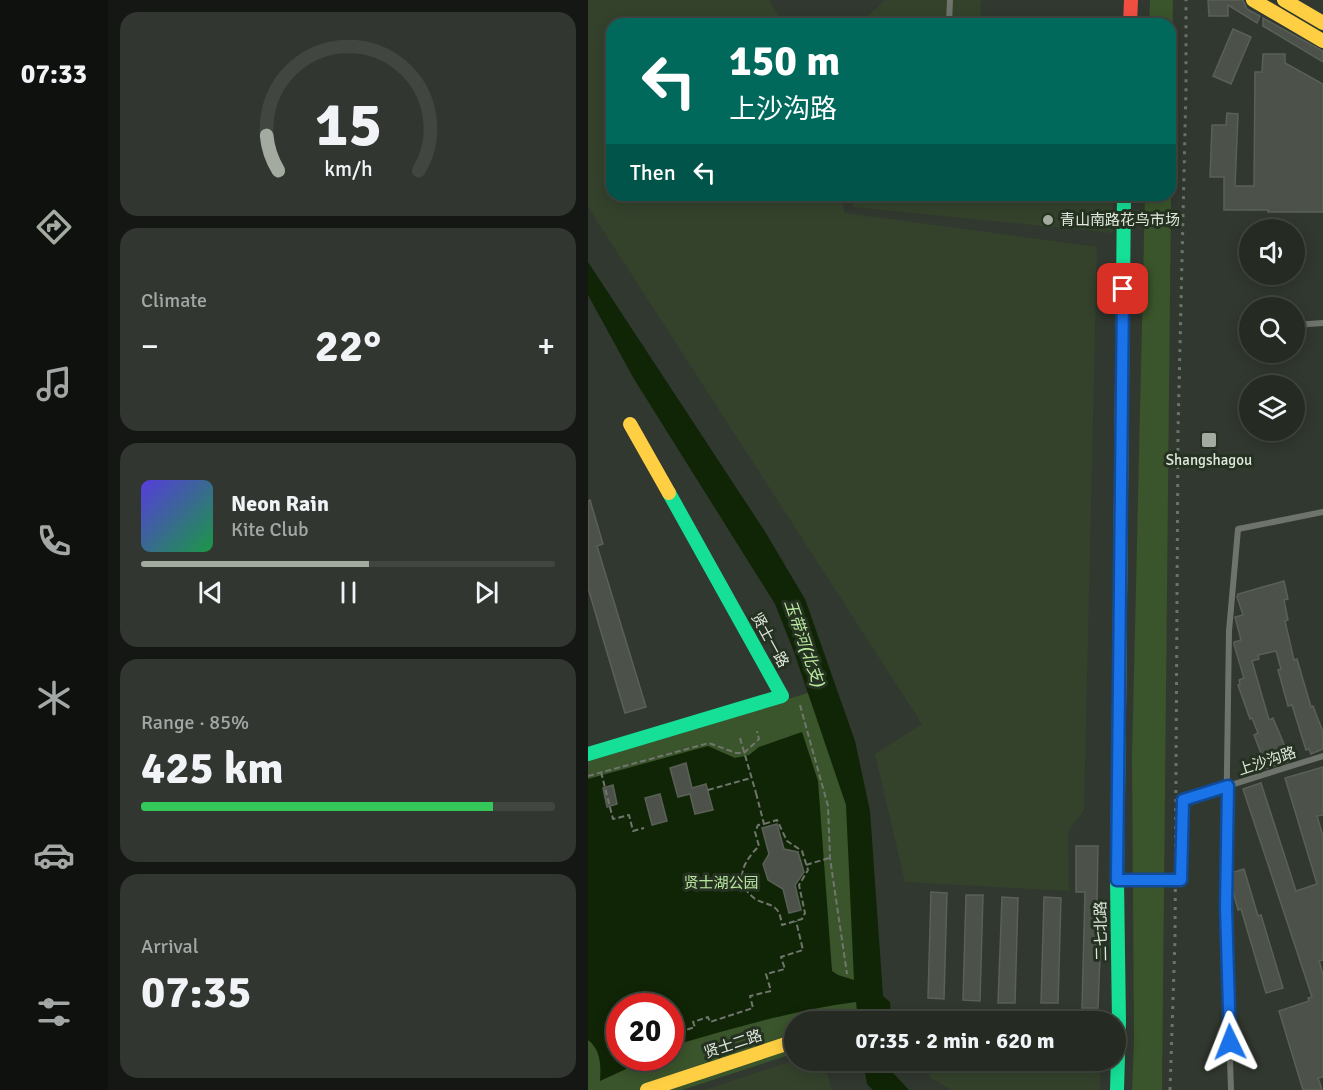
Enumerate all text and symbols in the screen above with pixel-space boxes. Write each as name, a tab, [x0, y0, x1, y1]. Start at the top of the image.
text: 150 m	[729, 36, 840, 87]
icon: left	[630, 42, 708, 120]
text: 07:33	[21, 58, 87, 91]
text: 15	[314, 86, 382, 163]
text: 上沙沟路	[729, 93, 837, 126]
text: km/h	[324, 156, 372, 182]
icon: left	[688, 156, 721, 189]
text: Then	[630, 159, 676, 186]
icon: directions	[33, 206, 75, 248]
place label: 青山南路花鸟市场	[1060, 211, 1180, 229]
marker: 青山南路花鸟市场	[1041, 213, 1055, 227]
map controls	[1239, 219, 1305, 441]
button: sound	[1239, 219, 1305, 285]
pin	[1097, 263, 1148, 314]
icon: arrive	[1106, 272, 1139, 305]
text: Climate	[141, 288, 207, 313]
button: search	[1239, 297, 1305, 363]
text: 22°	[315, 319, 381, 374]
text: −	[141, 326, 159, 367]
text: +	[537, 326, 555, 367]
icon: music	[33, 363, 75, 405]
button: layers	[1239, 375, 1305, 441]
marker: Shangshagou	[1200, 431, 1218, 449]
place label: Shangshagou	[1166, 451, 1252, 469]
text: Neon Rain	[231, 490, 329, 517]
text: Kite Club	[231, 517, 309, 542]
icon: phone	[33, 520, 75, 562]
icon: previous	[194, 576, 227, 609]
icon: pause	[332, 576, 365, 609]
icon: next	[470, 576, 503, 609]
water label: 玉带河(北支)	[780, 597, 828, 690]
street label: 贤士一路	[748, 609, 792, 671]
icon: climate	[33, 677, 75, 719]
text: Range · 85%	[141, 710, 249, 735]
text: 425 km	[141, 741, 284, 796]
street label: 上沙沟路	[1236, 743, 1298, 779]
icon: car	[33, 834, 75, 876]
park label: 贤士湖公园	[683, 874, 759, 892]
street label: 二七北路	[1091, 901, 1111, 961]
text: Arrival	[141, 934, 199, 959]
text: 07:35	[141, 965, 251, 1020]
icon: filters	[33, 991, 75, 1033]
speed limit sign: 20	[606, 993, 684, 1071]
position arrow	[1198, 1010, 1262, 1074]
street label: 贤士二路	[702, 1026, 764, 1062]
text: 07:35 · 2 min · 620 m	[855, 1027, 1055, 1054]

